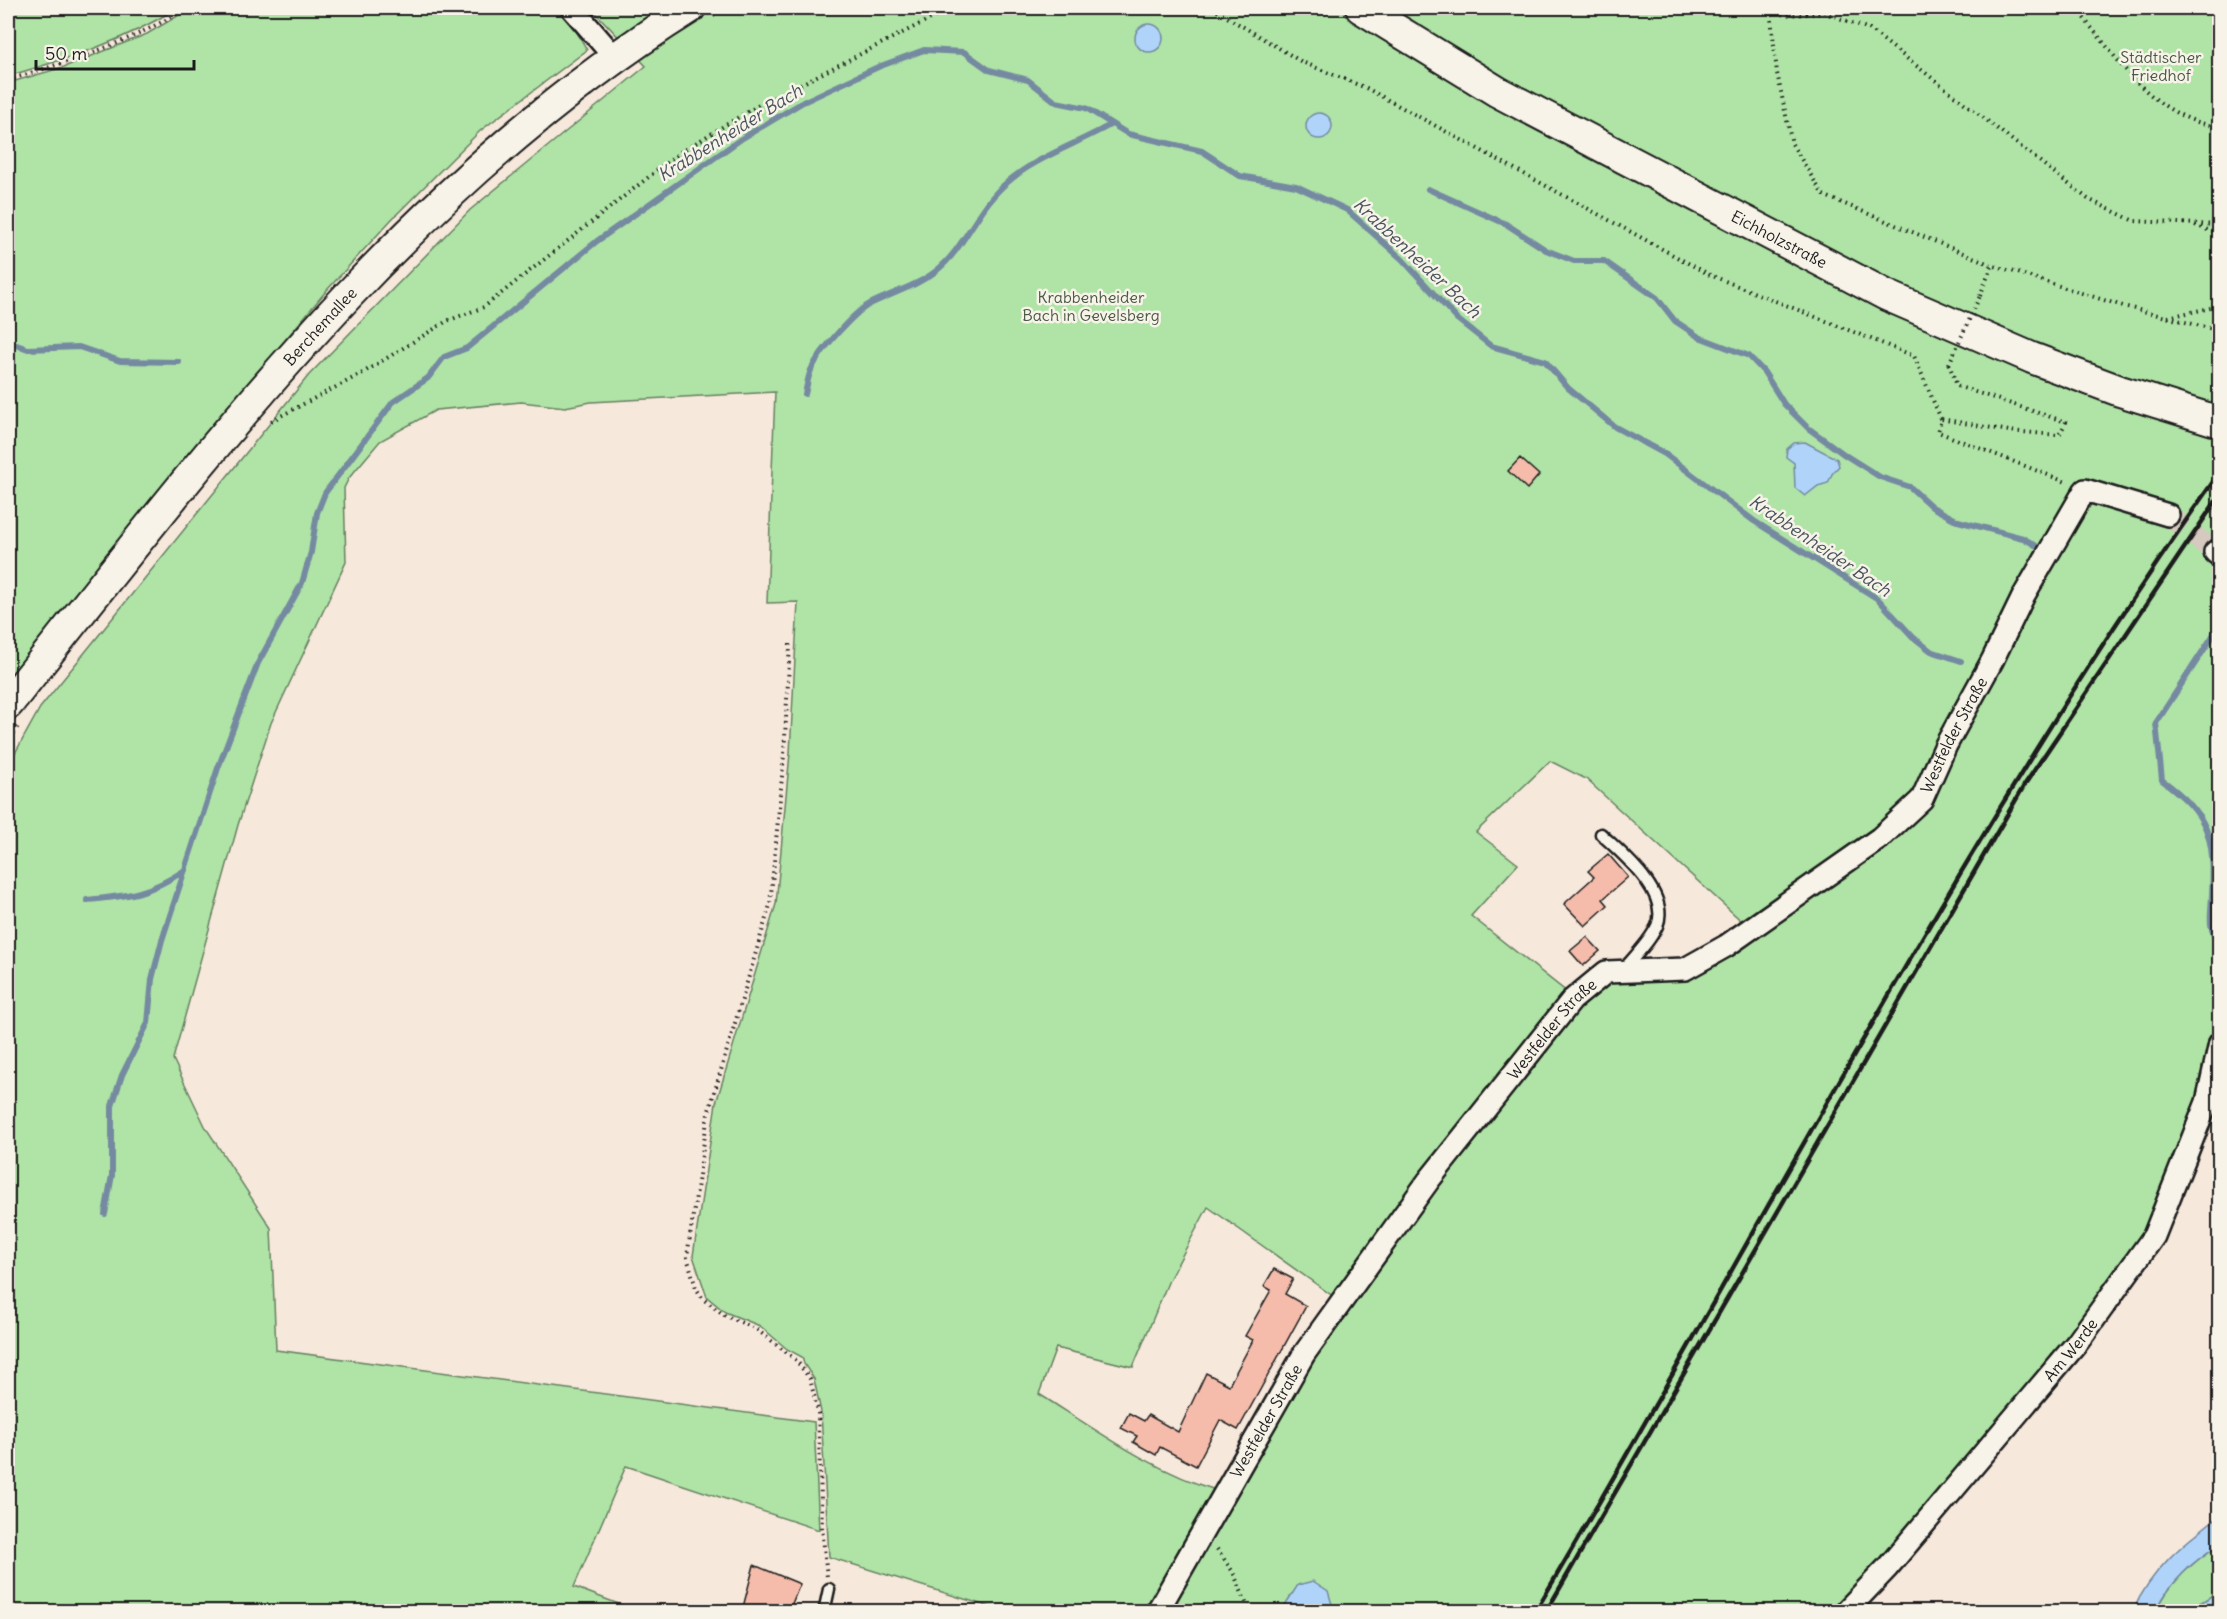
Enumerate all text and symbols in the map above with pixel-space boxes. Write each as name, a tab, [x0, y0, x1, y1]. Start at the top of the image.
scale bar	[36, 33, 194, 71]
text: 50 m	[45, 42, 87, 65]
park label: Städtischer Friedhof	[2120, 47, 2202, 85]
water label: Krabbenheider Bach	[653, 79, 807, 186]
water label: Krabbenheider Bach	[1349, 193, 1486, 323]
street label: Eichholzstraße	[1728, 206, 1830, 272]
street label: Berchemallee	[279, 283, 361, 370]
park label: Krabbenheider Bach in Gevelsberg	[1022, 287, 1160, 325]
water label: Krabbenheider Bach	[1745, 490, 1896, 602]
street label: Westfelder Straße	[1916, 673, 1991, 796]
street label: Westfelder Straße	[1503, 974, 1600, 1084]
street label: Am Werde	[2039, 1314, 2102, 1385]
street label: Westfelder Straße	[1226, 1361, 1306, 1481]

